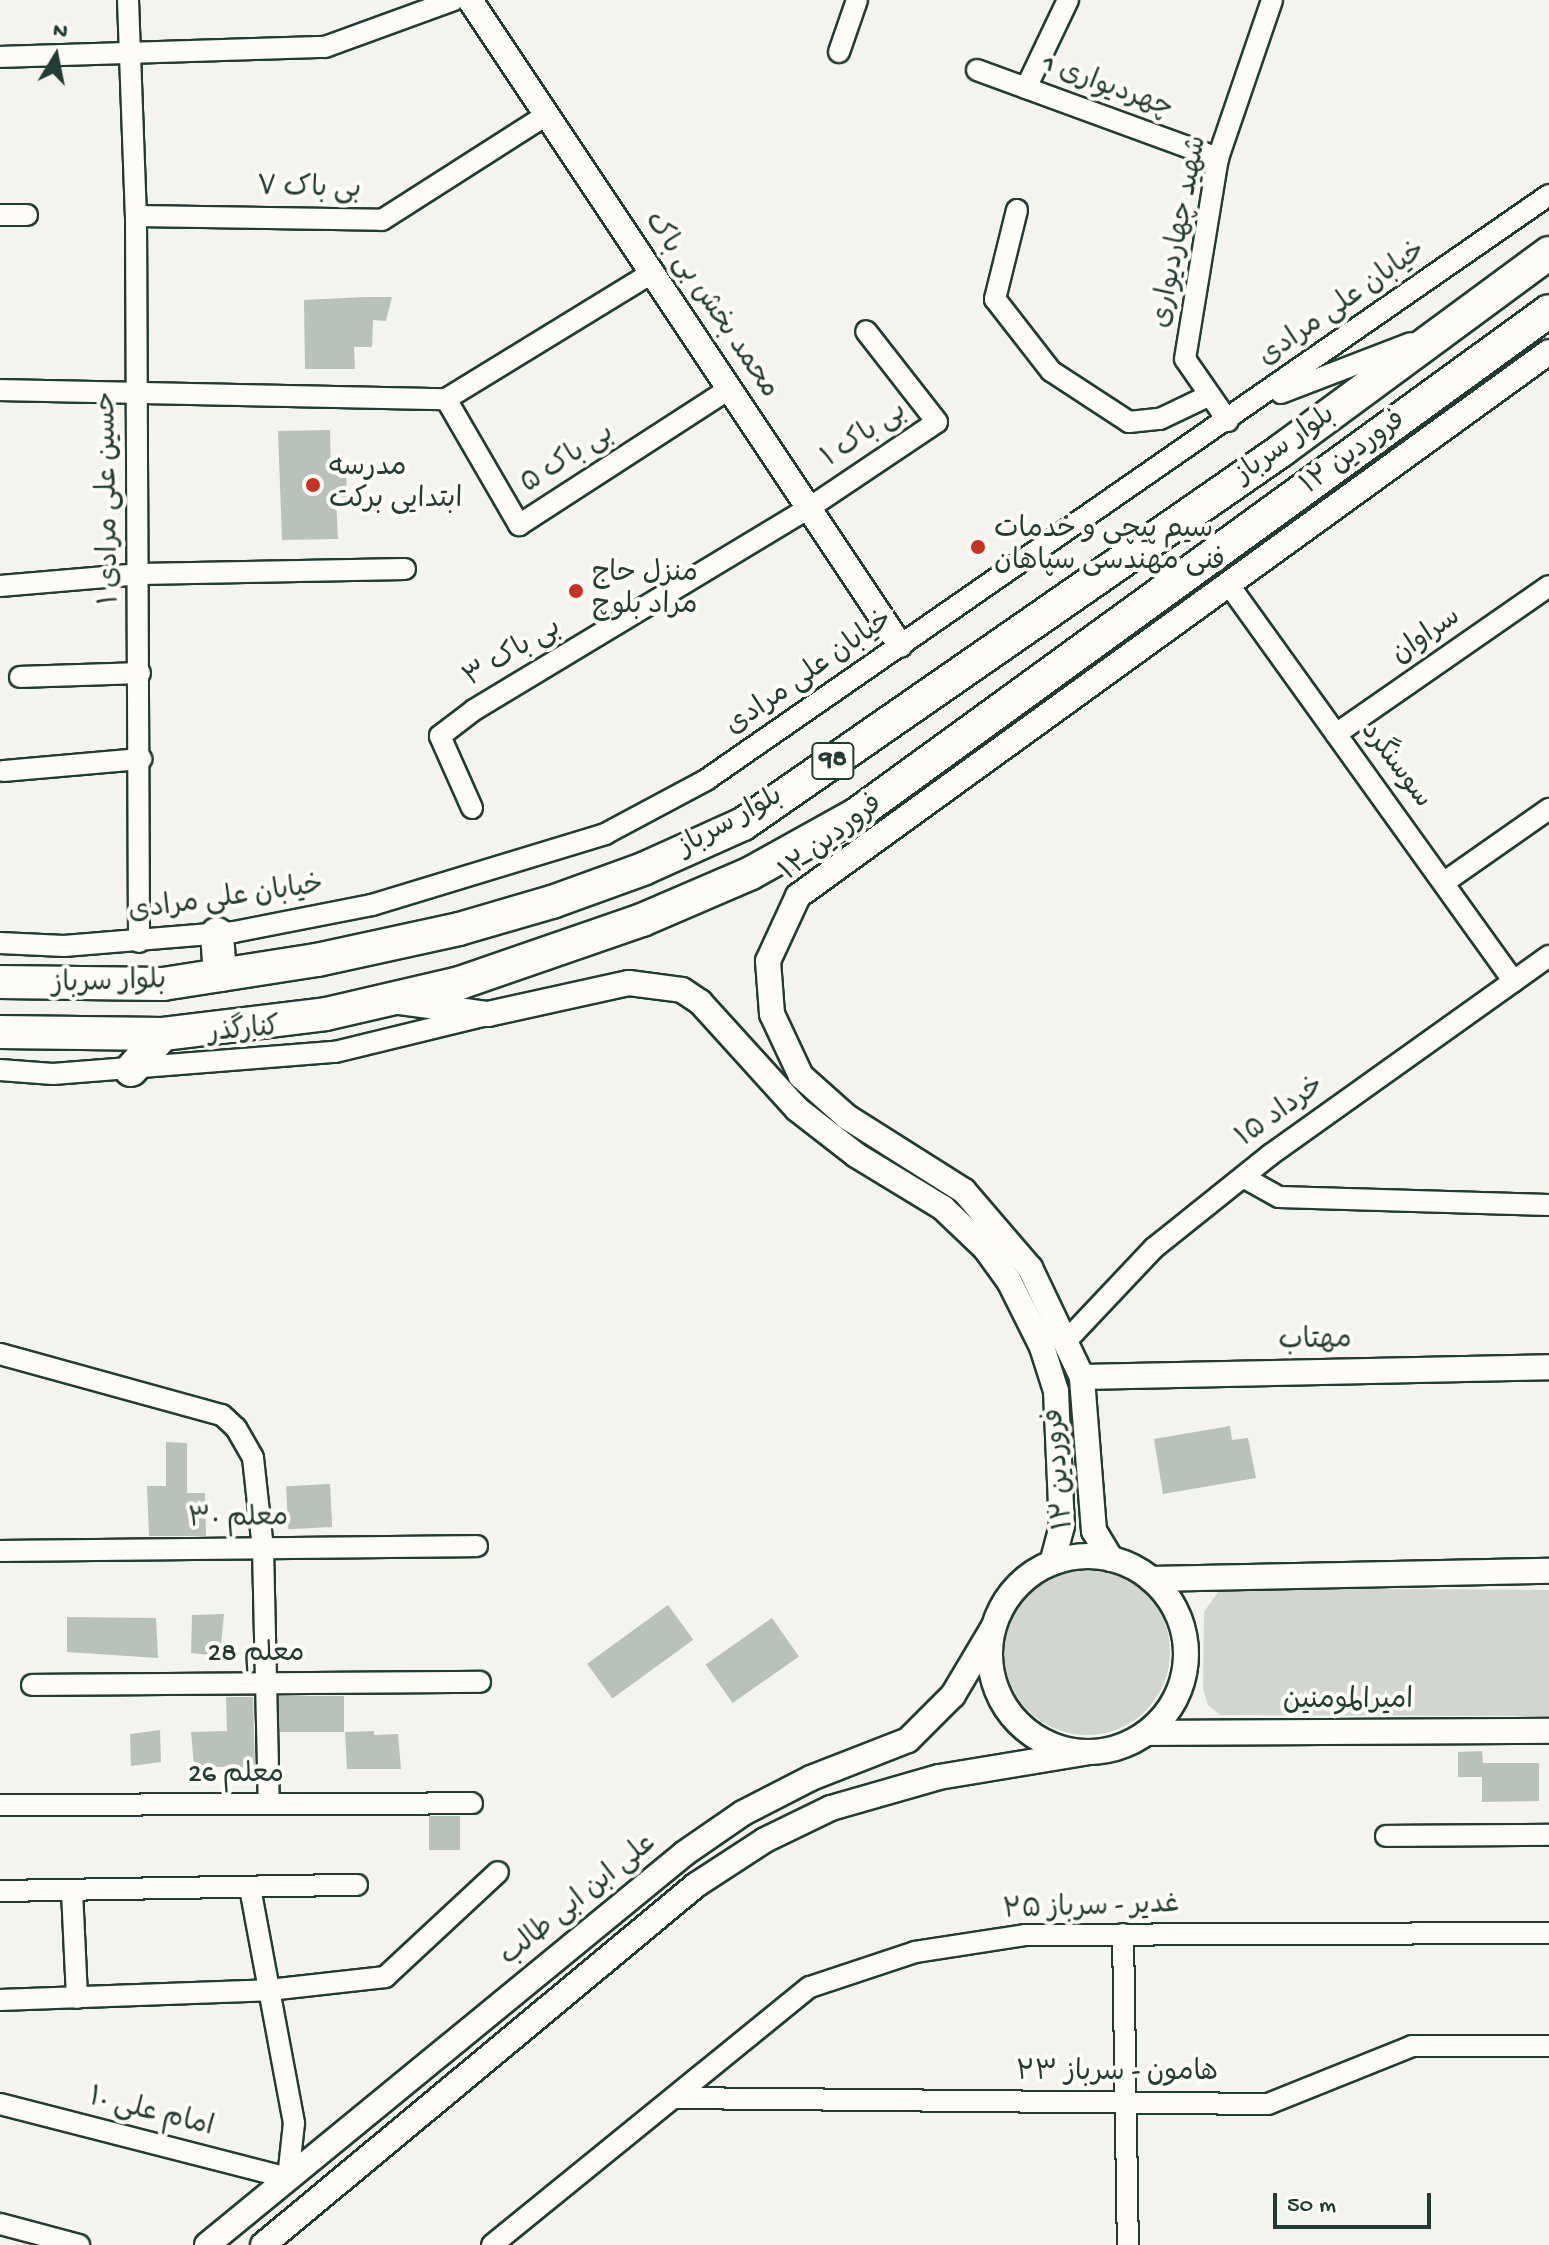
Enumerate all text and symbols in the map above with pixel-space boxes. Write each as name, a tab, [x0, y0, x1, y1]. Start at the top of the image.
north arrow	[16, 16, 96, 96]
text: N	[51, 18, 70, 46]
street label: چهردیواری 1	[1037, 49, 1177, 127]
street label: شهید چهاردیواری	[1146, 133, 1216, 331]
street label: بی باک ۷	[257, 172, 361, 208]
street label: محمد بخش بی باک	[635, 206, 785, 406]
street label: خیابان علی مرادی	[1253, 235, 1433, 375]
street label: حسین علی مرادی ۱	[91, 391, 129, 605]
street label: بی باک ۱	[816, 396, 914, 476]
street label: بلوار سرباز	[1230, 399, 1342, 493]
street label: ۱۲ فروردین	[1295, 405, 1413, 503]
street label: بی باک ۵	[515, 418, 621, 502]
place label: مدرسه ابتدایی برکت	[329, 452, 462, 518]
marker: مدرسه ابتدایی برکت	[304, 476, 322, 494]
place label: سیم پیچی و خدمات فنی مهندسی سپاهان	[994, 514, 1225, 580]
marker: سیم پیچی و خدمات فنی مهندسی سپاهان	[969, 538, 987, 556]
place label: منزل حاج مراد بلوچ	[592, 558, 698, 624]
marker: منزل حاج مراد بلوچ	[567, 582, 585, 600]
street label: سراوان	[1386, 601, 1468, 673]
street label: خیابان علی مرادی	[720, 604, 900, 744]
street label: بی باک ۳	[458, 612, 568, 696]
street label: سوسنگرد	[1352, 716, 1438, 816]
road number: 98	[811, 739, 855, 783]
street label: بلوار سرباز	[673, 781, 789, 865]
street label: ۱۲ فروردین	[774, 788, 890, 890]
street label: خیابان علی مرادی	[126, 870, 326, 930]
street label: بلوار سرباز	[51, 965, 167, 1003]
street label: کنارگذر	[207, 1012, 281, 1052]
street label: ۱۵ خرداد	[1231, 1070, 1331, 1156]
street label: مهتاب	[1278, 1325, 1352, 1359]
street label: ۱۲ فروردین	[1039, 1407, 1083, 1531]
street label: معلم ۳۰	[188, 1502, 288, 1538]
street label: معلم 28	[207, 1638, 305, 1672]
street label: امیرالمومنین	[1283, 1685, 1413, 1719]
street label: معلم 26	[188, 1759, 284, 1793]
street label: علی ابن ابی طالب	[494, 1828, 664, 1974]
street label: غدیر - سرباز ۲۵	[1002, 1889, 1180, 1929]
street label: هامون - سرباز ۲۳	[1016, 2057, 1218, 2091]
street label: امام علی ۱۰	[85, 2082, 217, 2146]
scale bar	[1277, 2177, 1435, 2227]
text: 50 m	[1287, 2192, 1336, 2221]

